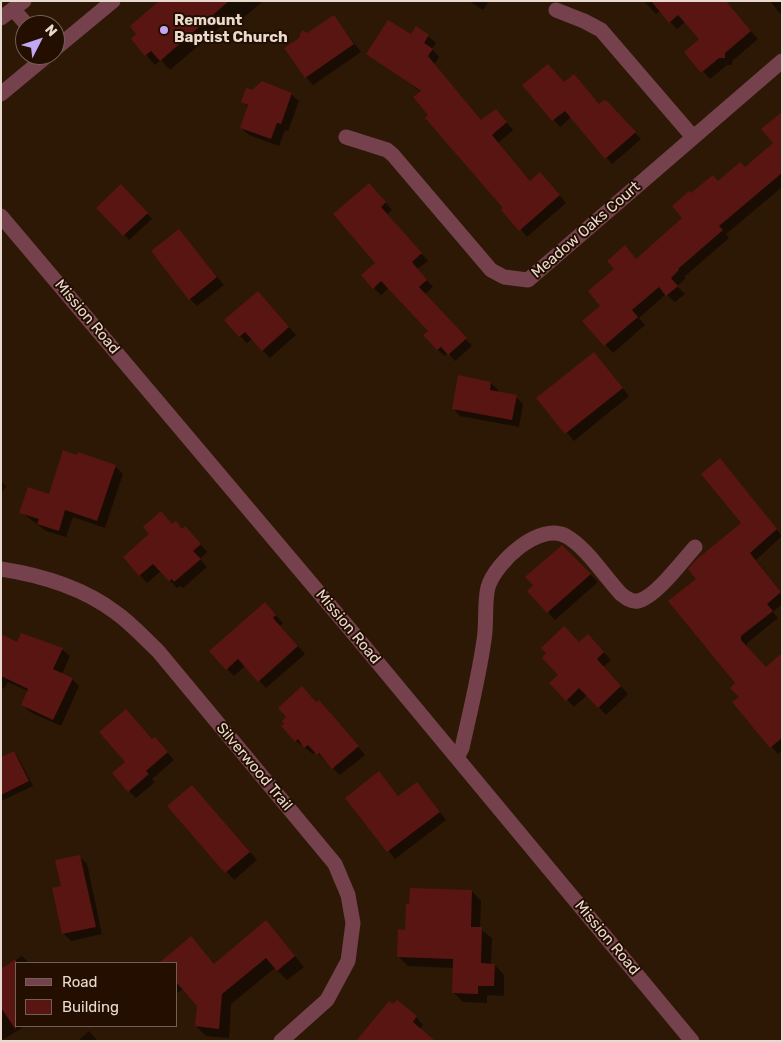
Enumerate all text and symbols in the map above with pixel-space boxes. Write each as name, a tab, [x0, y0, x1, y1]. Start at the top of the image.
place label: Remount Baptist Church	[174, 12, 288, 47]
north arrow	[15, 15, 65, 65]
text: N	[41, 21, 61, 40]
marker: Remount Baptist Church	[158, 24, 170, 36]
street label: Meadow Oaks Court	[528, 178, 644, 282]
street label: Mission Road	[51, 276, 123, 358]
street label: Mission Road	[312, 586, 384, 668]
street label: Silverwood Trail	[212, 719, 296, 815]
street label: Mission Road	[571, 897, 643, 979]
legend	[15, 962, 178, 1027]
text: Road	[62, 973, 98, 991]
text: Building	[62, 998, 119, 1016]

